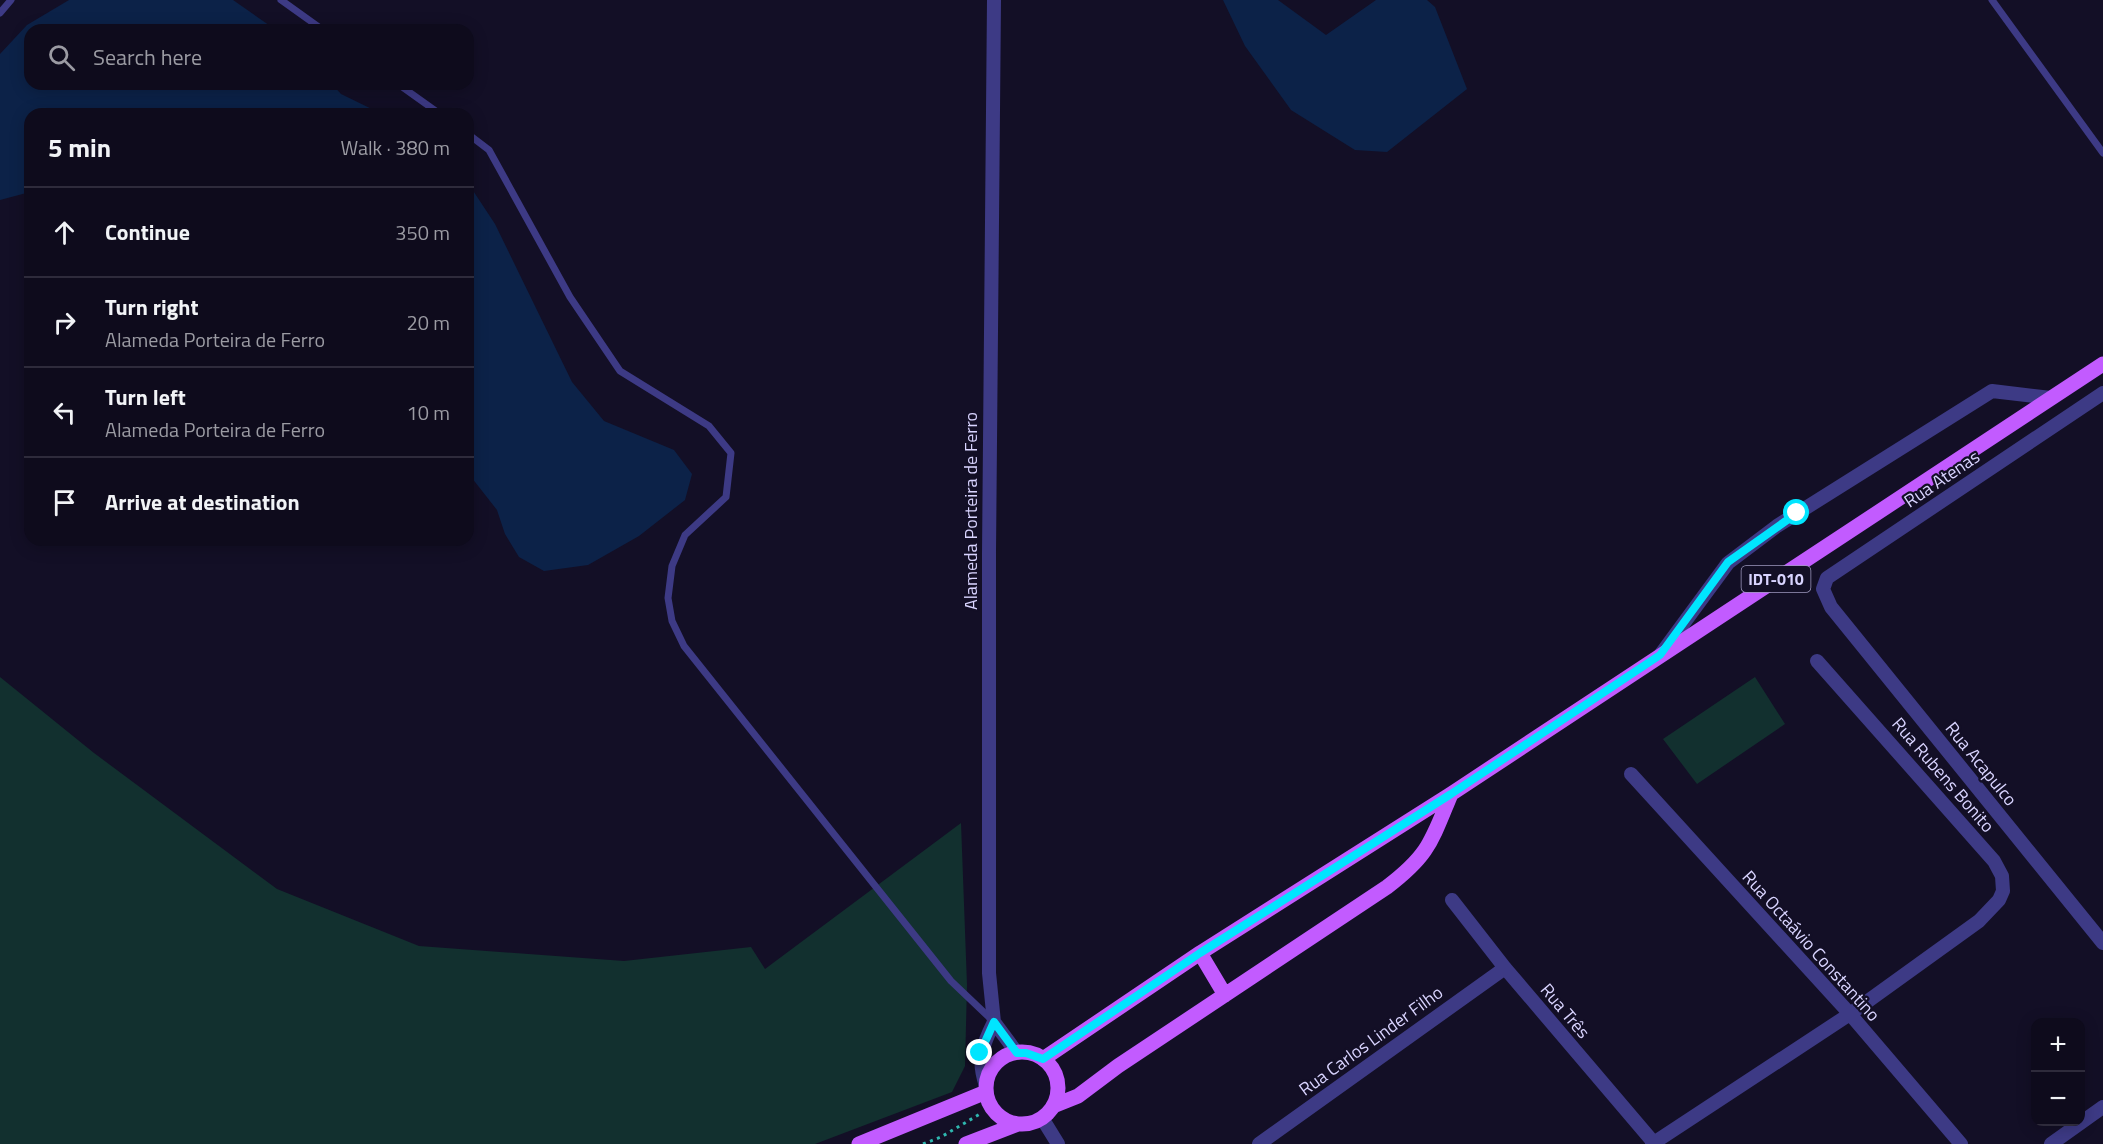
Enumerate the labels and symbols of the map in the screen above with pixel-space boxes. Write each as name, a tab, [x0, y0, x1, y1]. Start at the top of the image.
street label: Alameda Porteira de Ferro	[957, 412, 984, 610]
street label: Rua Atenas	[1898, 443, 1985, 514]
route start	[1783, 499, 1809, 525]
road number: IDT-010	[1742, 566, 1810, 592]
street label: Rua Rubens Bonito	[1886, 711, 2001, 838]
street label: Rua Acapulco	[1939, 716, 2024, 812]
street label: Rua Octaávio Constantino	[1736, 864, 1887, 1027]
street label: Rua Três	[1534, 977, 1597, 1044]
street label: Rua Carlos Linder Filho	[1293, 979, 1448, 1102]
route end	[966, 1039, 992, 1065]

